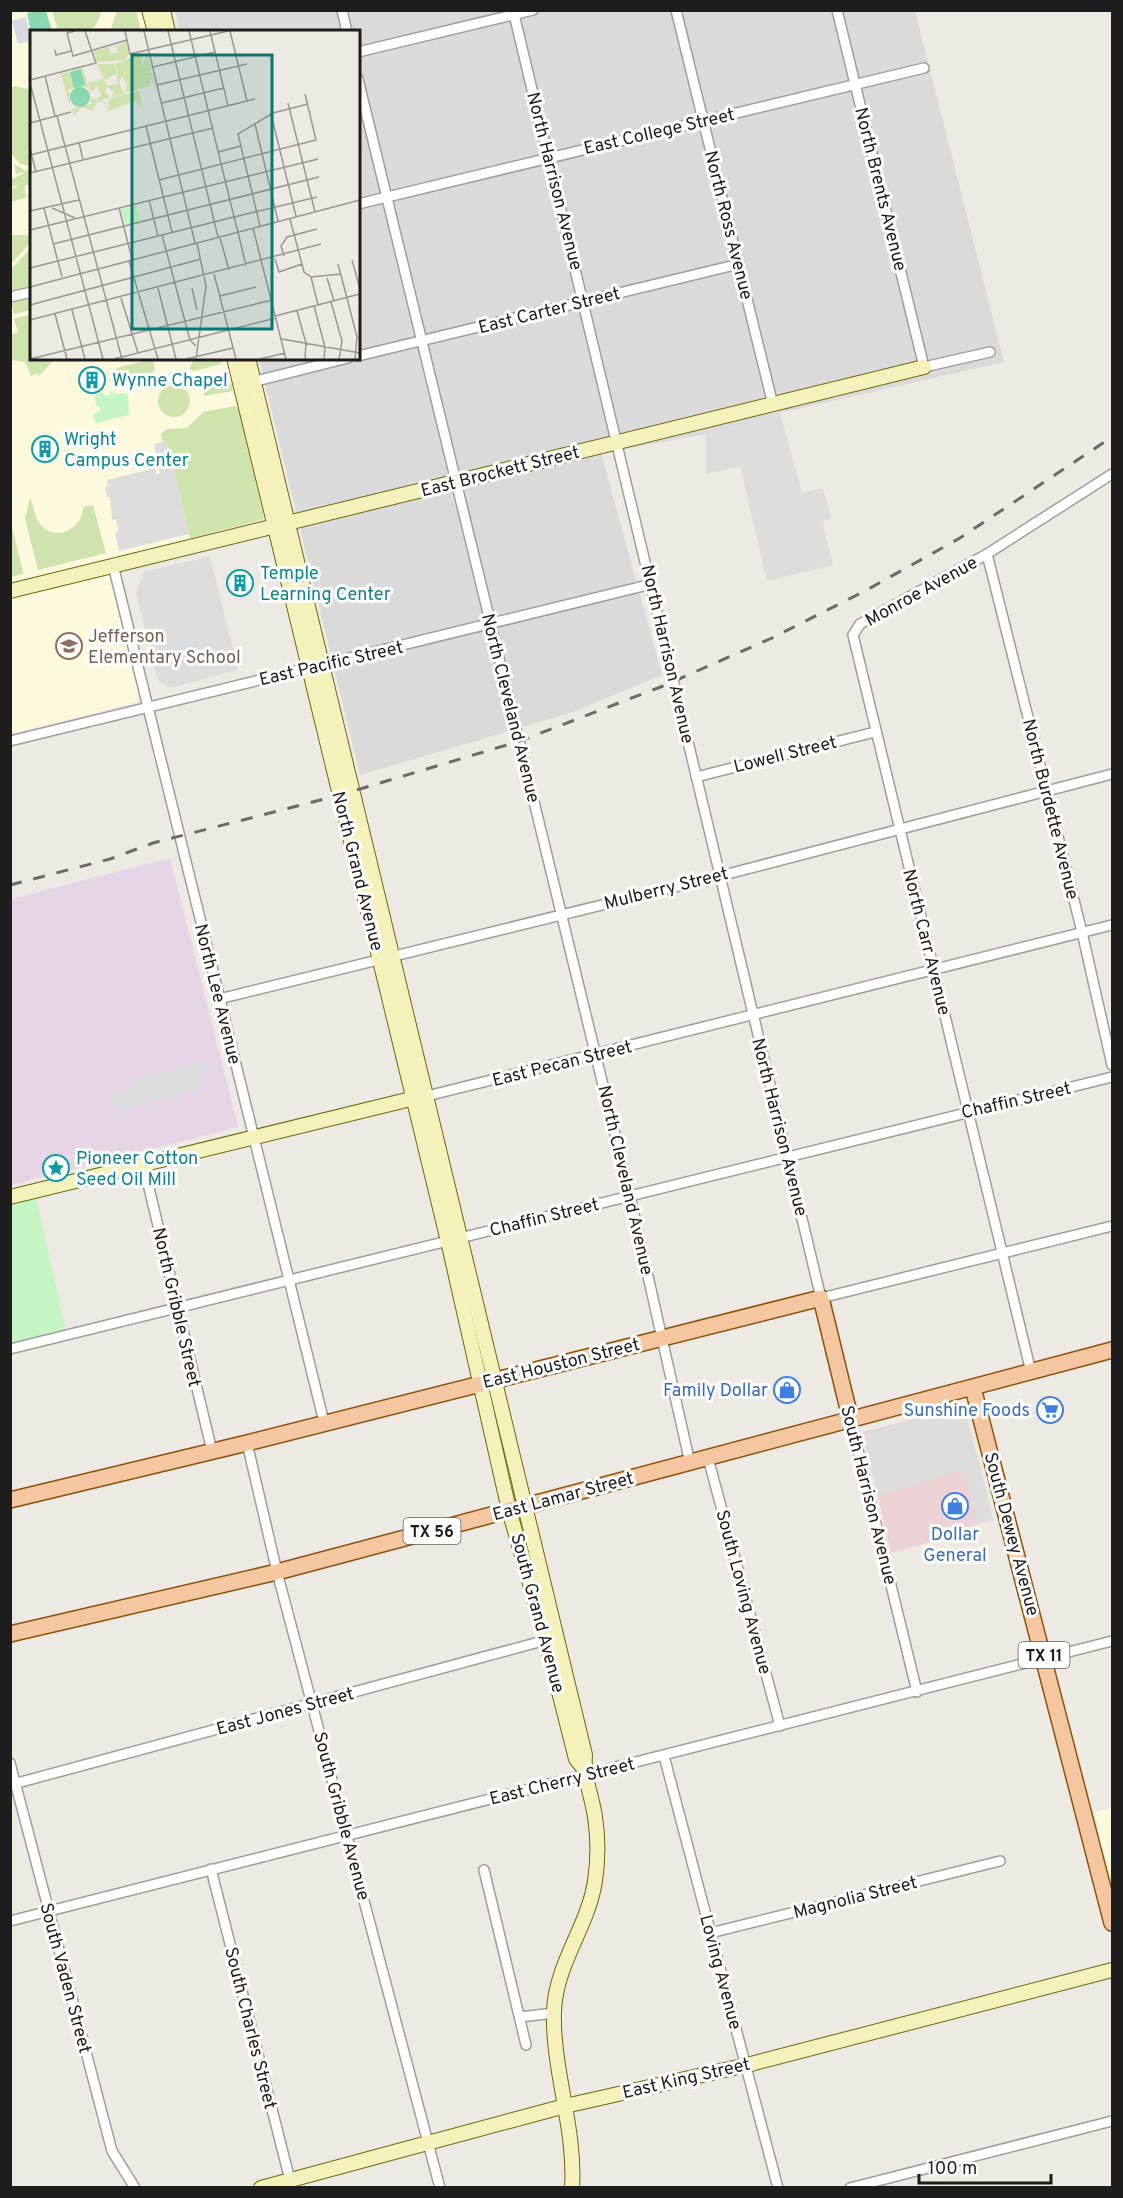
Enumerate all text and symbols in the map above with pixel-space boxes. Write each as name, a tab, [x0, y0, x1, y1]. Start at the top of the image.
inset map	[30, 30, 360, 360]
street label: North Harrison Avenue	[520, 90, 587, 273]
street label: East College Street	[582, 104, 737, 161]
street label: North Brents Avenue	[848, 105, 911, 274]
street label: North Ross Avenue	[698, 148, 757, 302]
street label: East Carter Street	[476, 283, 623, 340]
building icon: Wynne Chapel	[77, 365, 107, 395]
place label: Wynne Chapel	[112, 370, 228, 393]
place label: Wright Campus Center	[64, 429, 189, 473]
building icon: Wright Campus Center	[30, 434, 60, 464]
street label: East Brockett Street	[419, 442, 582, 503]
street label: Monroe Avenue	[861, 552, 982, 633]
place label: Temple Learning Center	[260, 563, 391, 607]
street label: North Harrison Avenue	[635, 563, 698, 746]
building icon: Temple Learning Center	[225, 568, 255, 598]
street label: North Cleveland Avenue	[475, 611, 544, 805]
place label: Jefferson Elementary School	[88, 626, 241, 670]
school or university icon: Jefferson Elementary School	[54, 631, 84, 661]
street label: East Pacific Street	[257, 637, 406, 692]
street label: North Burdette Avenue	[1016, 717, 1083, 902]
street label: Lowell Street	[731, 732, 839, 779]
street label: North Grand Avenue	[326, 789, 388, 954]
street label: Mulberry Street	[602, 863, 731, 916]
street label: North Carr Avenue	[896, 867, 955, 1018]
street label: North Lee Avenue	[188, 922, 245, 1067]
street label: East Pecan Street	[490, 1036, 635, 1093]
street label: North Harrison Avenue	[745, 1036, 812, 1219]
street label: Chaffin Street	[959, 1078, 1073, 1125]
street label: North Cleveland Avenue	[592, 1083, 658, 1277]
place label: Pioneer Cotton Seed Oil Mill	[76, 1148, 198, 1192]
place icon: Pioneer Cotton Seed Oil Mill	[41, 1153, 71, 1183]
street label: Chaffin Street	[487, 1194, 601, 1243]
street label: North Gribble Street	[146, 1225, 205, 1389]
street label: East Houston Street	[480, 1334, 642, 1395]
shop icon: Family Dollar	[772, 1375, 802, 1405]
place label: Family Dollar	[663, 1380, 768, 1403]
supermarket icon: Sunshine Foods	[1035, 1395, 1065, 1425]
place label: Sunshine Foods	[903, 1400, 1030, 1423]
street label: South Harrison Avenue	[834, 1403, 901, 1587]
street label: South Dewey Avenue	[978, 1450, 1043, 1619]
street label: East Lamar Street	[490, 1468, 636, 1527]
shop icon: Dollar General	[940, 1491, 970, 1521]
street label: South Loving Avenue	[710, 1508, 776, 1677]
road number: TX 56	[404, 1518, 460, 1544]
place label: Dollar General	[923, 1524, 987, 1568]
street label: South Grand Avenue	[504, 1531, 569, 1696]
road number: TX 11	[1018, 1642, 1070, 1668]
street label: East Jones Street	[214, 1683, 357, 1742]
street label: South Gribble Avenue	[307, 1730, 374, 1903]
street label: East Cherry Street	[487, 1753, 637, 1812]
street label: Magnolia Street	[791, 1872, 920, 1925]
street label: South Vaden Street	[33, 1901, 96, 2056]
street label: Loving Avenue	[693, 1912, 746, 2032]
street label: South Charles Street	[218, 1945, 281, 2112]
street label: East King Street	[620, 2054, 752, 2105]
scale bar	[919, 2147, 1051, 2185]
text: 100 m	[928, 2158, 977, 2181]

